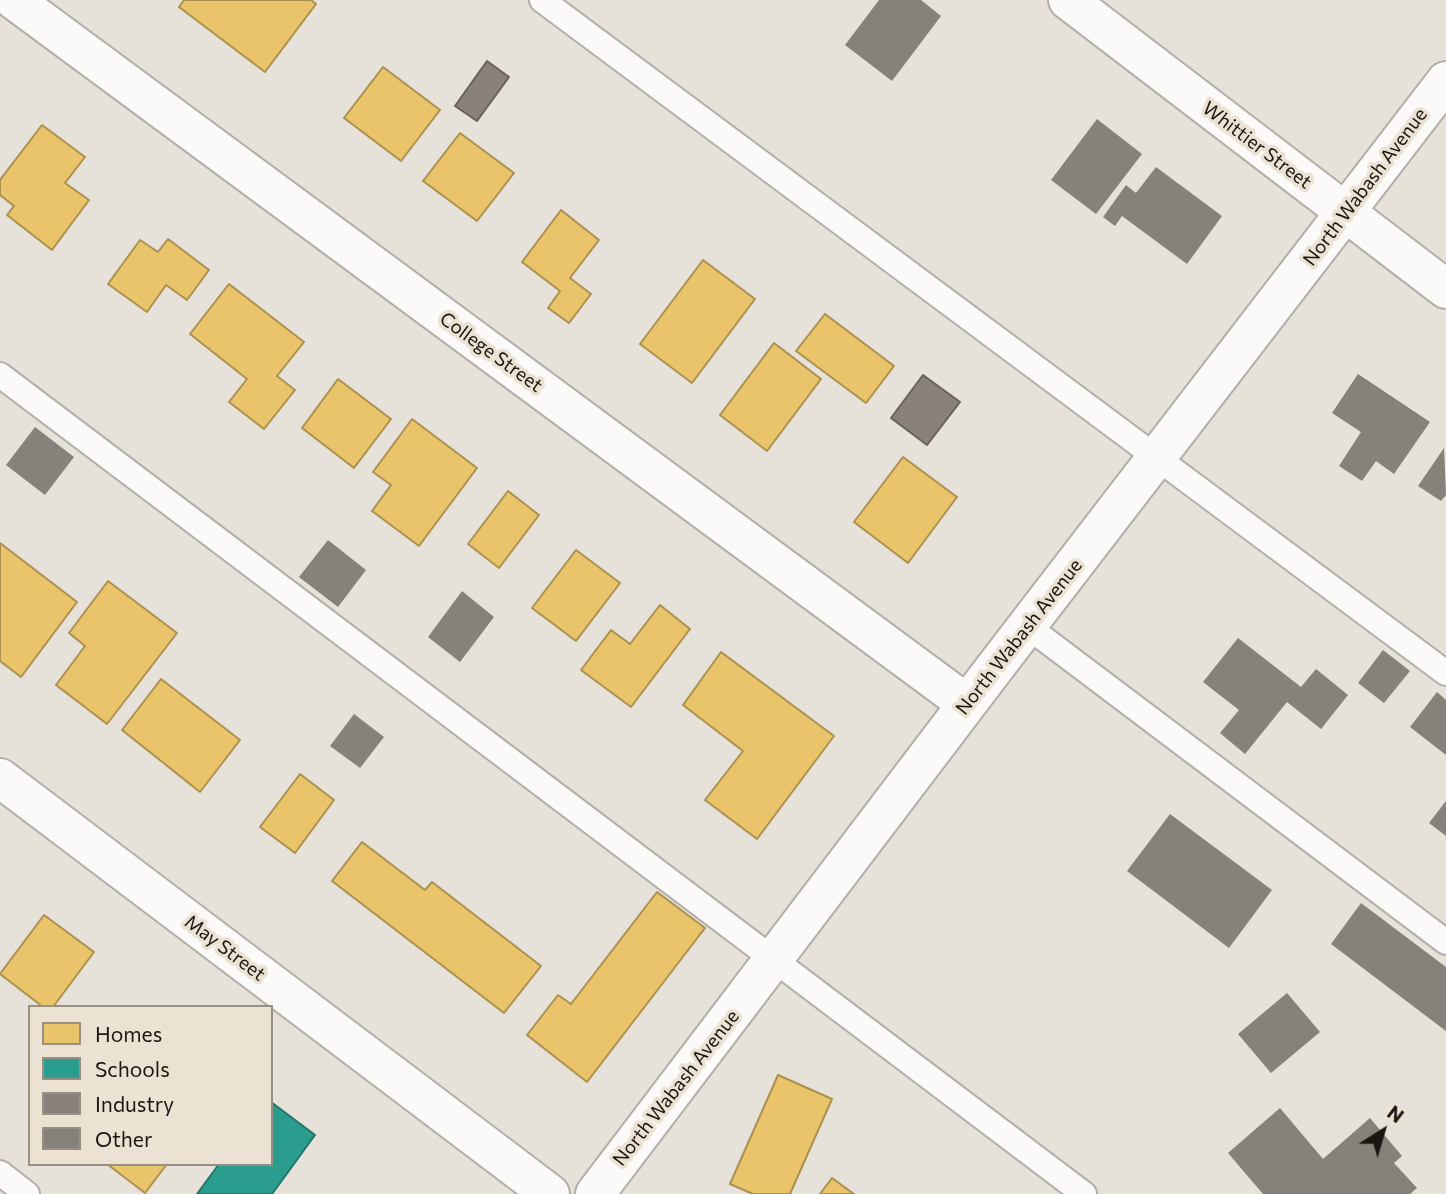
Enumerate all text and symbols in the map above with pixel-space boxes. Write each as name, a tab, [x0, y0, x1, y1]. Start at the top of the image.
street label: Whittier Street	[1198, 97, 1316, 193]
street label: North Wabash Avenue	[1298, 104, 1432, 270]
street label: College Street	[435, 307, 547, 397]
street label: North Wabash Avenue	[951, 554, 1087, 720]
street label: May Street	[180, 910, 270, 986]
legend	[28, 1005, 273, 1166]
street label: North Wabash Avenue	[608, 1005, 744, 1171]
text: Homes	[95, 1021, 162, 1046]
text: Schools	[95, 1056, 170, 1081]
text: Industry	[95, 1091, 174, 1116]
north arrow	[1348, 1096, 1418, 1166]
text: N	[1383, 1100, 1409, 1127]
text: Other	[95, 1126, 152, 1151]

